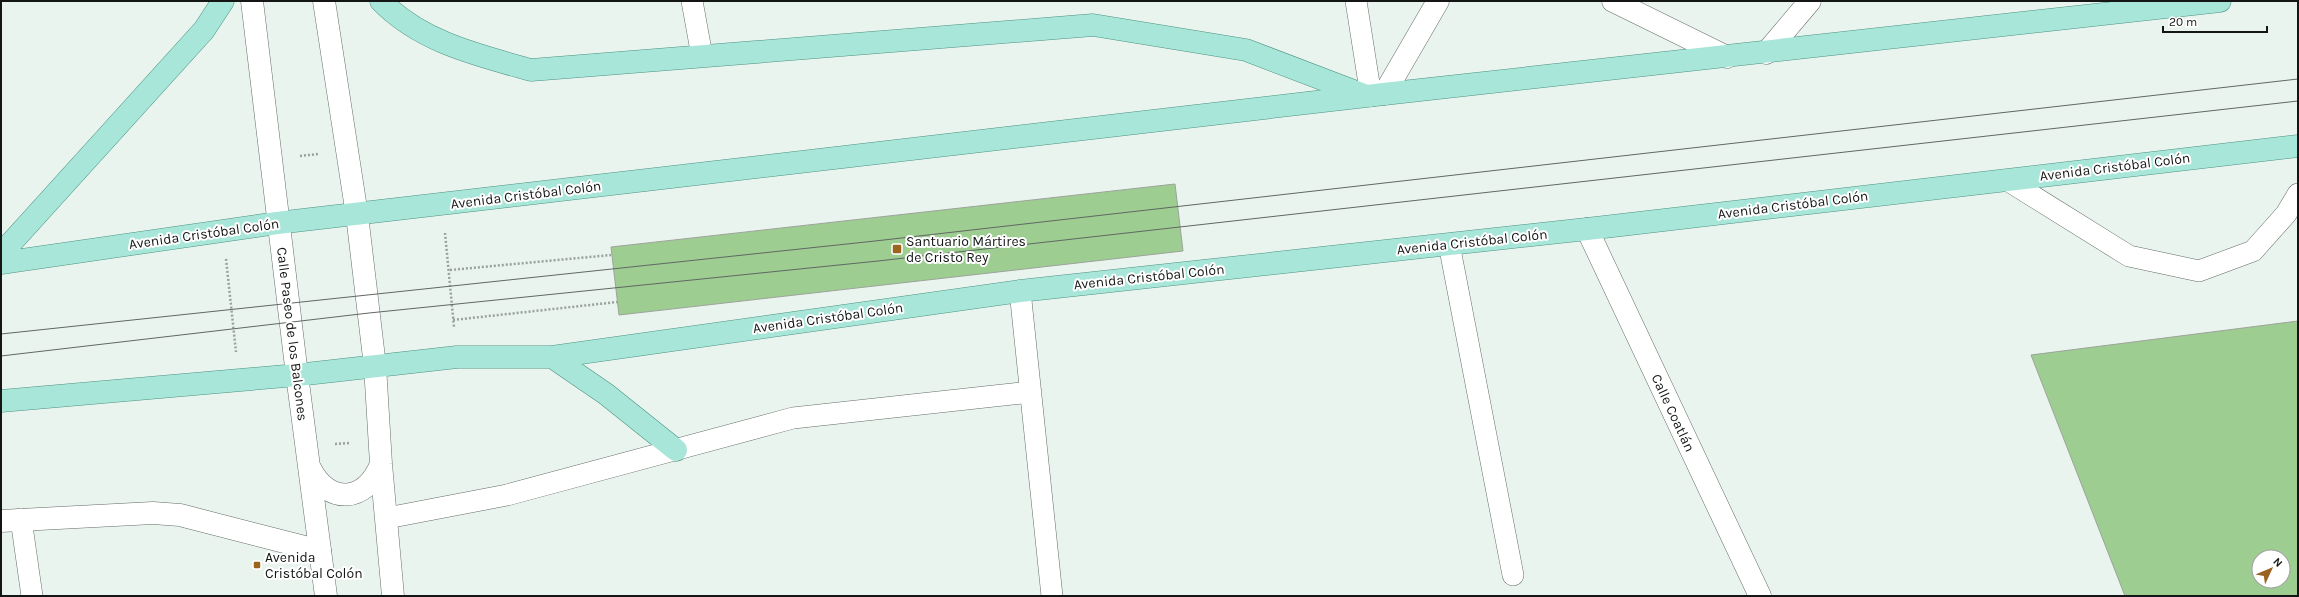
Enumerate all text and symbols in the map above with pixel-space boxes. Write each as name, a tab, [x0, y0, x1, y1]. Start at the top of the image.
scale bar	[2163, 8, 2267, 34]
text: 20 m	[2169, 15, 2197, 29]
street label: Avenida Cristóbal Colón	[2039, 149, 2191, 185]
street label: Avenida Cristóbal Colón	[450, 177, 602, 213]
street label: Avenida Cristóbal Colón	[1717, 187, 1869, 223]
street label: Avenida Cristóbal Colón	[128, 215, 280, 253]
street label: Avenida Cristóbal Colón	[1396, 226, 1548, 258]
place label: Santuario Mártires de Cristo Rey	[906, 233, 1026, 266]
marker: Santuario Mártires de Cristo Rey	[891, 243, 903, 255]
street label: Calle Paseo de los Balcones	[273, 246, 311, 422]
street label: Avenida Cristóbal Colón	[1073, 261, 1225, 293]
street label: Avenida Cristóbal Colón	[752, 299, 904, 337]
street label: Calle Coatlán	[1648, 371, 1698, 455]
place label: Avenida Cristóbal Colón	[265, 549, 363, 582]
north arrow	[2251, 549, 2291, 589]
text: N	[2270, 555, 2285, 570]
marker: Avenida Cristóbal Colón	[252, 560, 262, 570]

